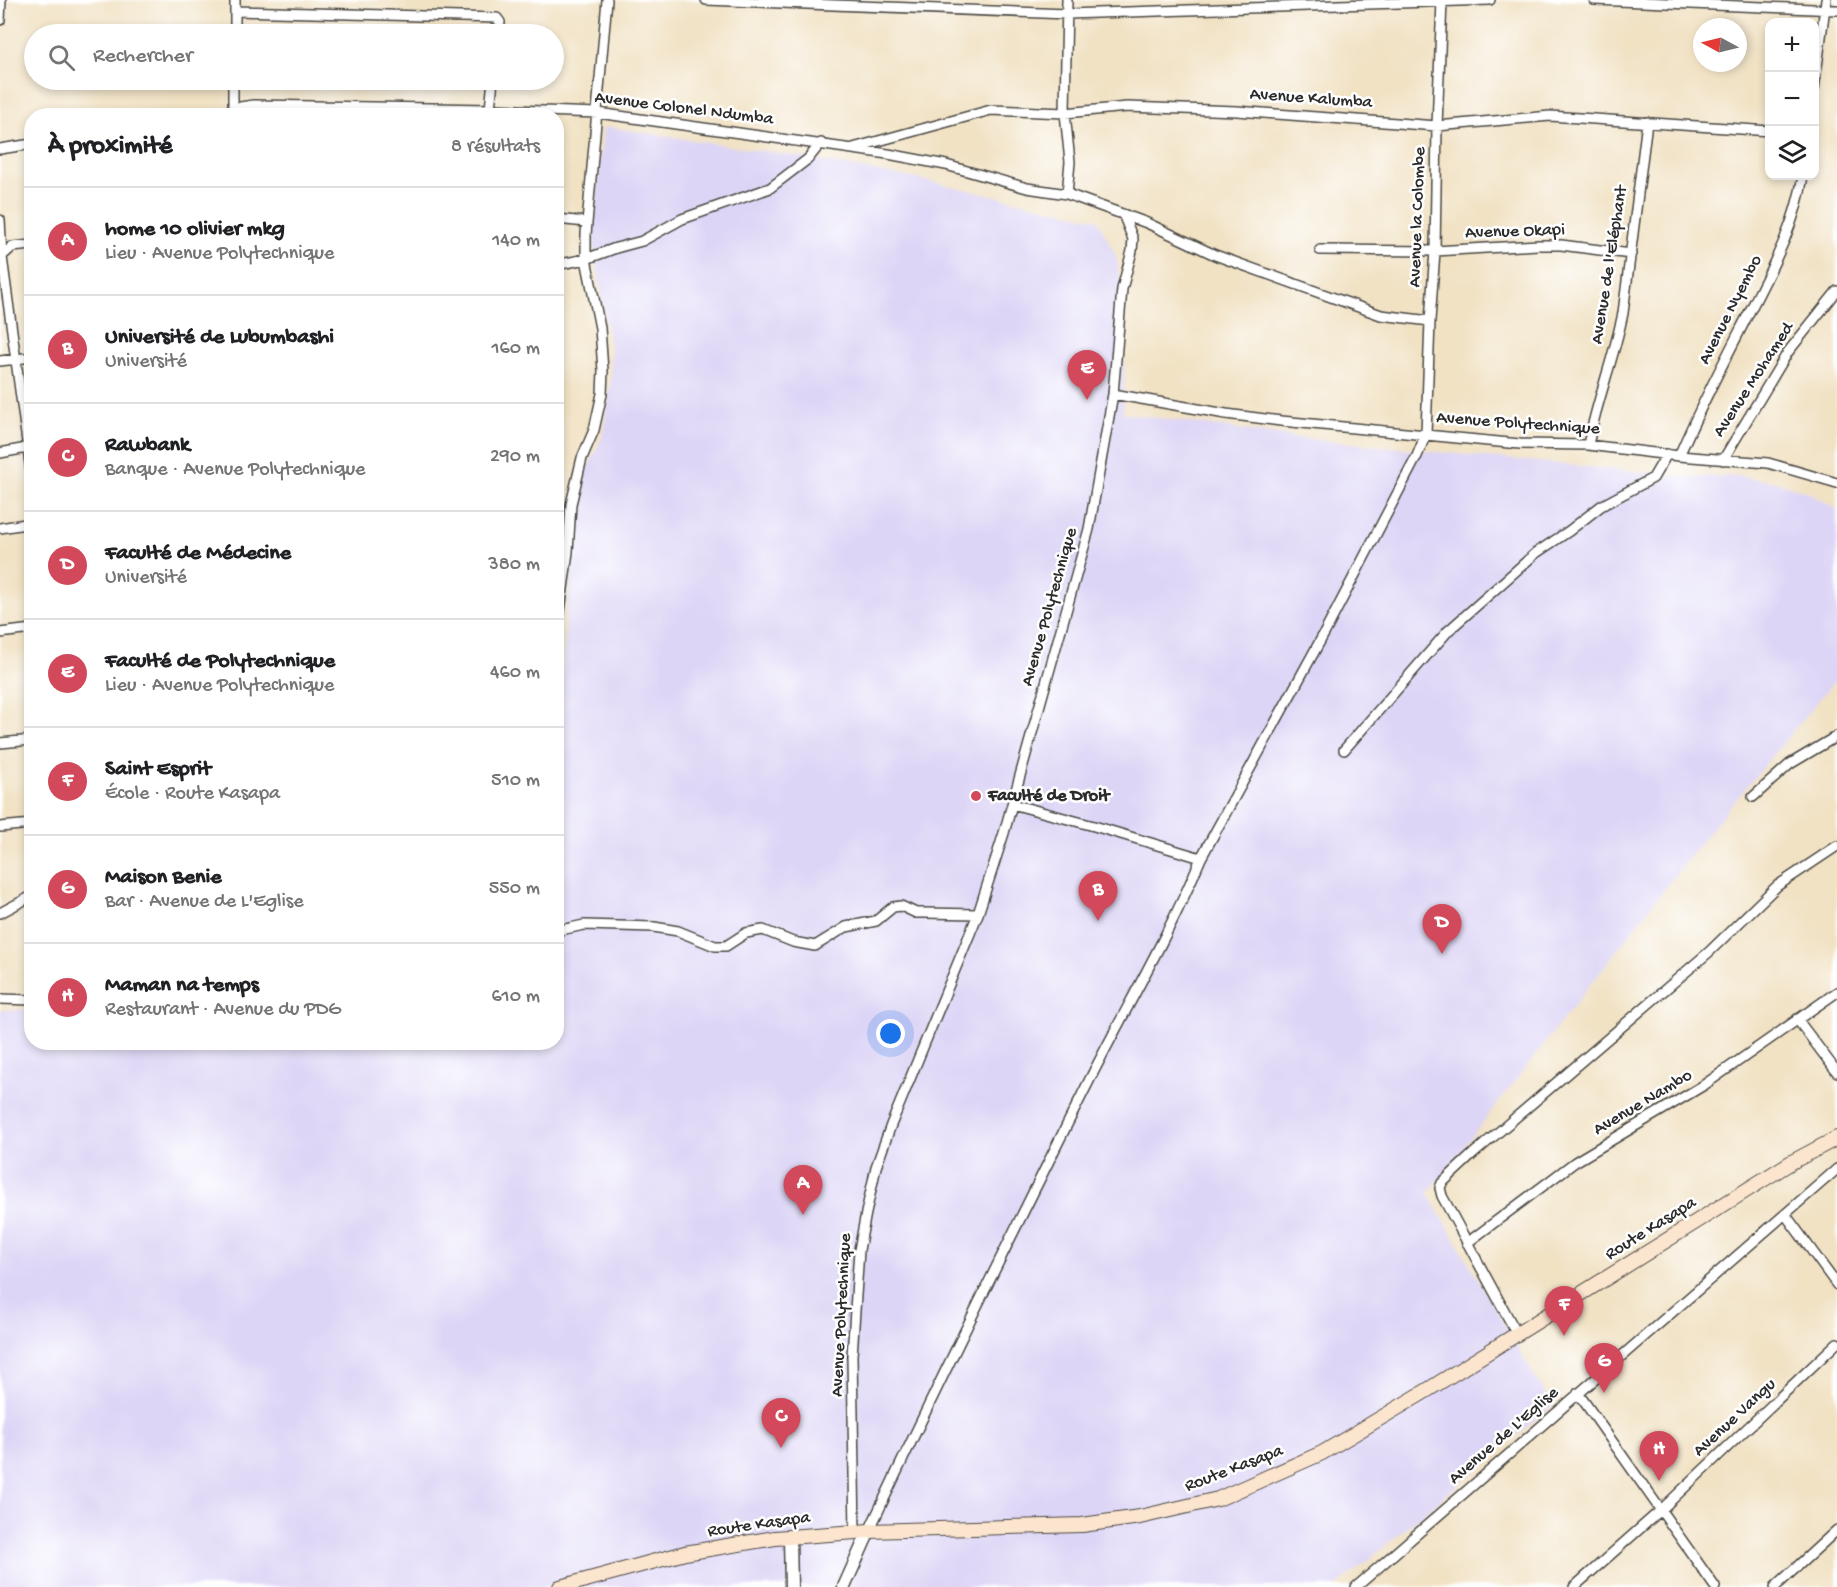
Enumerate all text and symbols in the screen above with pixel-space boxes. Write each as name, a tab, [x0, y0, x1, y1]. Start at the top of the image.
north arrow	[1693, 18, 1747, 72]
map controls	[1765, 18, 1819, 180]
button: +	[1765, 18, 1819, 72]
search box	[24, 24, 564, 90]
icon: search	[45, 41, 78, 74]
text: Rechercher	[93, 44, 193, 70]
button: −	[1765, 72, 1819, 126]
street label: Avenue Kalumba	[1249, 84, 1374, 114]
street label: Avenue Colonel Ndumba	[593, 88, 776, 131]
button: layers	[1765, 126, 1819, 180]
text: À proximité	[48, 132, 172, 163]
text: 8 résultats	[451, 136, 540, 159]
street label: Avenue la Colombe	[1405, 146, 1431, 288]
street label: Avenue de l'Eléphant	[1587, 183, 1633, 346]
text: home 10 olivier mkg	[105, 217, 285, 243]
street label: Avenue Okapi	[1465, 220, 1565, 244]
text: A	[62, 230, 73, 253]
text: 140 m	[492, 230, 540, 253]
text: Lieu · Avenue Polytechnique	[105, 243, 334, 266]
street label: Avenue Nyembo	[1694, 252, 1768, 368]
street label: Avenue Mohamed	[1709, 318, 1800, 441]
text: Université de Lubumbashi	[105, 325, 334, 351]
text: B	[62, 338, 73, 361]
text: 160 m	[491, 338, 540, 361]
pin: E	[1068, 350, 1106, 400]
text: Université	[105, 351, 187, 374]
street label: Avenue Polytechnique	[1436, 408, 1601, 440]
text: Rawbank	[105, 433, 190, 459]
text: C	[62, 446, 73, 469]
text: 290 m	[490, 446, 540, 469]
text: Banque · Avenue Polytechnique	[105, 459, 365, 482]
street label: Avenue Polytechnique	[1017, 525, 1083, 689]
text: Faculté de Médecine	[105, 541, 291, 567]
text: D	[61, 554, 74, 577]
text: 380 m	[488, 554, 540, 577]
text: Université	[105, 567, 187, 590]
text: Faculté de Polytechnique	[105, 649, 335, 675]
text: E	[61, 662, 74, 685]
text: 460 m	[490, 662, 540, 685]
text: Lieu · Avenue Polytechnique	[105, 675, 334, 698]
text: Saint Esprit	[105, 757, 211, 783]
text: F	[62, 770, 73, 793]
text: 510 m	[491, 770, 540, 793]
text: École · Route Kasapa	[105, 783, 280, 806]
place label: Faculté de Droit	[987, 786, 1111, 807]
marker: Faculté de Droit	[969, 789, 983, 803]
text: Maison Benie	[105, 865, 222, 891]
pin: B	[1078, 872, 1118, 921]
text: G	[61, 878, 74, 901]
text: 550 m	[489, 878, 540, 901]
text: Bar · Avenue de L'Eglise	[105, 891, 304, 914]
pin: D	[1422, 904, 1462, 954]
text: Maman na temps	[105, 973, 259, 999]
text: H	[62, 986, 73, 1009]
text: 610 m	[491, 986, 540, 1009]
text: Restaurant · Avenue du PDG	[105, 999, 341, 1022]
your location	[876, 1019, 905, 1048]
street label: Avenue Nambo	[1590, 1065, 1696, 1141]
pin: A	[784, 1166, 822, 1215]
street label: Route Kasapa	[1602, 1192, 1701, 1265]
street label: Avenue Polytechnique	[827, 1232, 857, 1397]
pin: F	[1544, 1286, 1584, 1336]
pin: G	[1584, 1344, 1624, 1393]
street label: Avenue Vangu	[1689, 1374, 1781, 1462]
street label: Avenue de L'Eglise	[1445, 1382, 1564, 1489]
pin: C	[762, 1398, 800, 1448]
pin: H	[1640, 1432, 1678, 1481]
street label: Route Kasapa	[1182, 1440, 1287, 1497]
street label: Route Kasapa	[706, 1507, 813, 1543]

